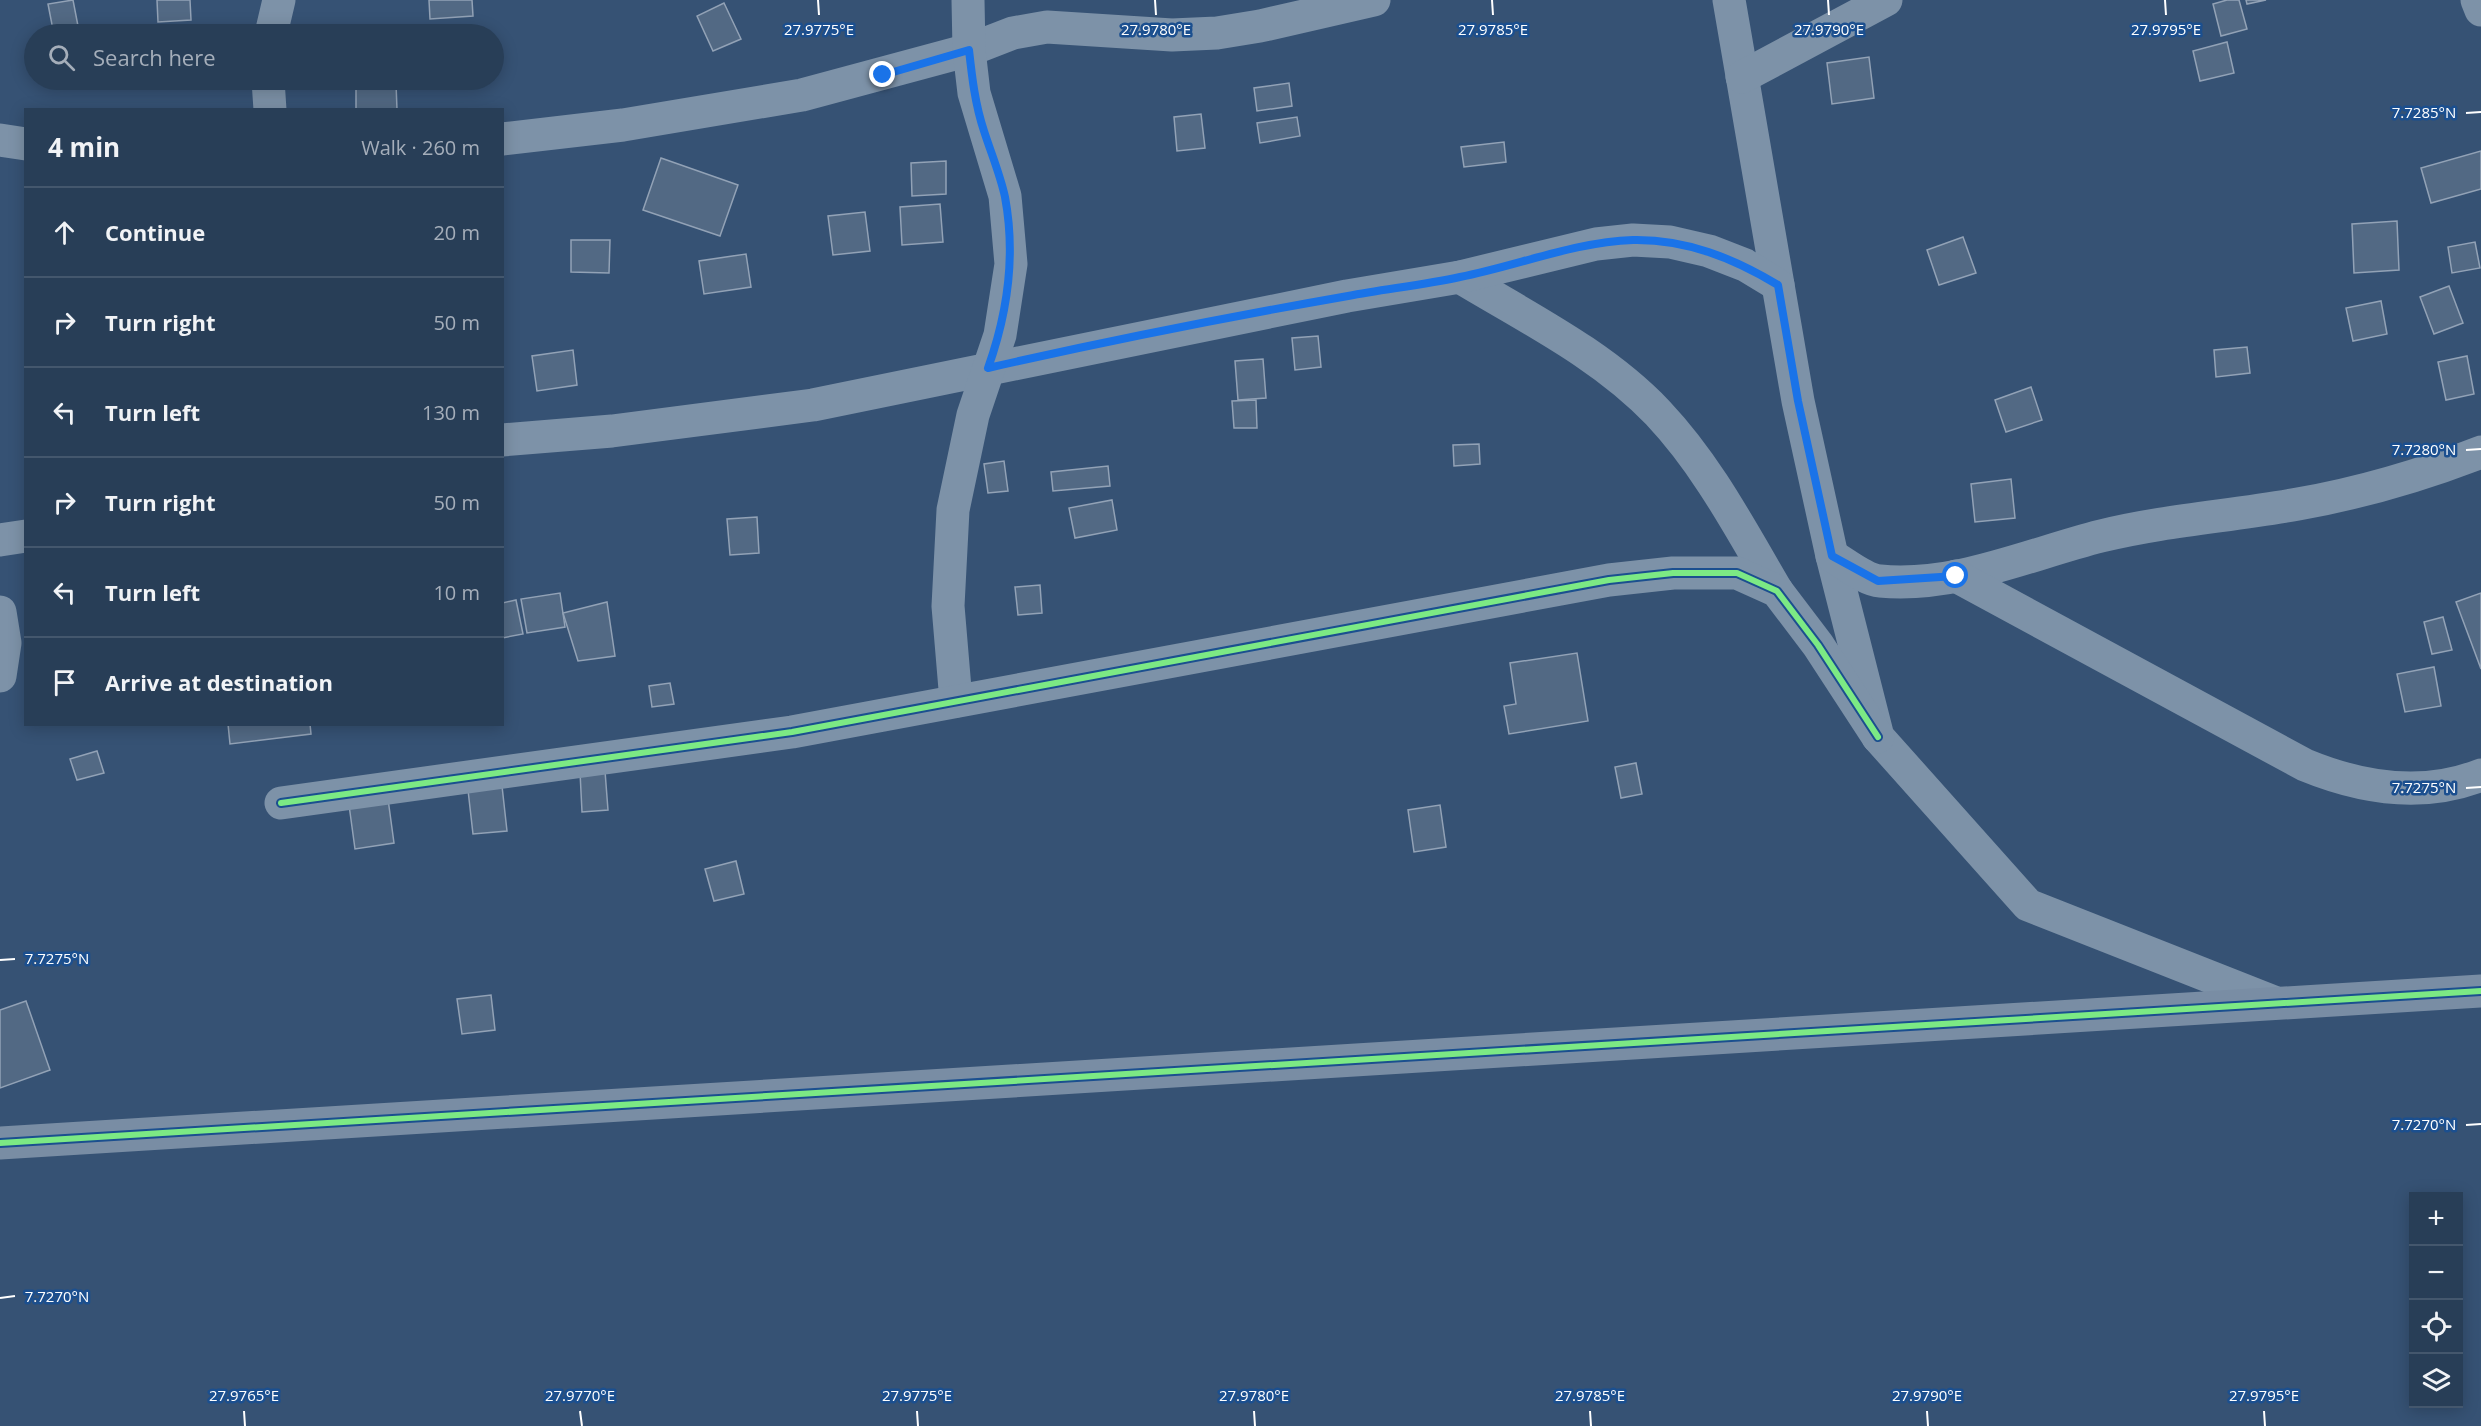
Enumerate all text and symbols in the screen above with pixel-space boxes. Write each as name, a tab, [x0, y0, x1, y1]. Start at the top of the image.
text: 27.9775°E	[784, 19, 854, 39]
text: 27.9780°E	[1121, 19, 1191, 39]
text: 27.9785°E	[1458, 19, 1528, 39]
text: 27.9790°E	[1794, 19, 1864, 39]
text: 27.9795°E	[2131, 19, 2201, 39]
search box	[24, 24, 504, 90]
icon: search	[45, 41, 78, 74]
text: Search here	[93, 42, 216, 72]
route end	[869, 61, 895, 87]
text: 7.7285°N	[2392, 102, 2456, 122]
text: 4 min	[48, 129, 120, 165]
text: Walk · 260 m	[361, 134, 480, 161]
icon: ahead	[48, 216, 81, 249]
text: Continue	[105, 217, 205, 247]
text: 20 m	[433, 219, 480, 246]
icon: right	[48, 306, 81, 339]
text: Turn right	[105, 307, 216, 337]
text: 50 m	[433, 309, 480, 336]
icon: left	[48, 396, 81, 429]
text: Turn left	[105, 397, 200, 427]
text: 130 m	[422, 399, 480, 426]
text: 7.7280°N	[2392, 439, 2456, 459]
icon: right	[48, 486, 81, 519]
text: Turn right	[105, 487, 216, 517]
text: 50 m	[433, 489, 480, 516]
route start	[1942, 562, 1968, 588]
icon: left	[48, 576, 81, 609]
text: Turn left	[105, 577, 200, 607]
text: 10 m	[433, 579, 480, 606]
icon: arrive	[48, 666, 81, 699]
text: Arrive at destination	[105, 667, 333, 697]
text: 7.7275°N	[2392, 777, 2456, 797]
text: 7.7275°N	[25, 948, 89, 968]
text: 7.7270°N	[2392, 1114, 2456, 1134]
map controls	[2409, 1192, 2463, 1408]
button: +	[2409, 1192, 2463, 1246]
button: −	[2409, 1246, 2463, 1300]
text: 7.7270°N	[25, 1286, 89, 1306]
button: locate	[2409, 1300, 2463, 1354]
button: layers	[2409, 1354, 2463, 1408]
text: 27.9765°E	[209, 1385, 279, 1405]
text: 27.9770°E	[545, 1385, 615, 1405]
text: 27.9775°E	[882, 1385, 952, 1405]
text: 27.9780°E	[1219, 1385, 1289, 1405]
text: 27.9785°E	[1555, 1385, 1625, 1405]
text: 27.9790°E	[1892, 1385, 1962, 1405]
text: 27.9795°E	[2229, 1385, 2299, 1405]

